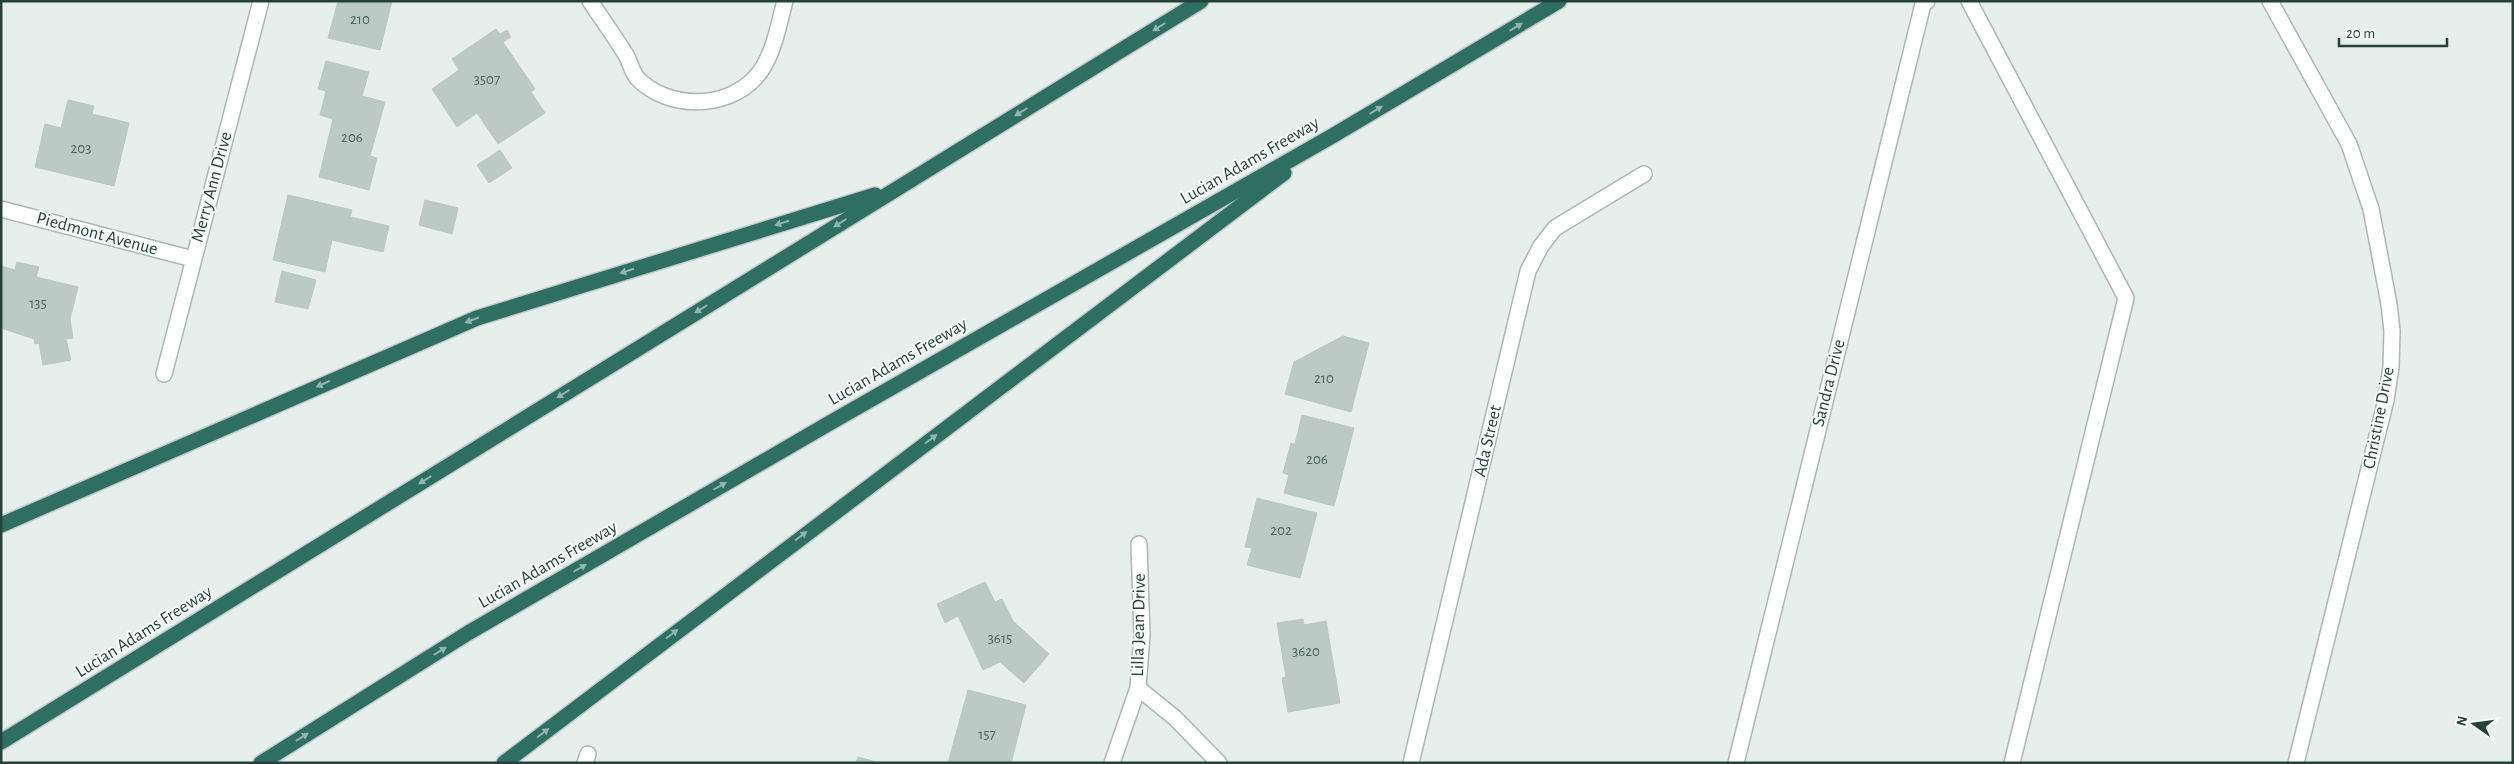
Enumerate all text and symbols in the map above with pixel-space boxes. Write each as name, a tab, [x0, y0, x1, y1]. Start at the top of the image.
house number: 210	[350, 12, 370, 27]
scale bar	[2339, 15, 2446, 47]
one-way arrow	[1153, 22, 1166, 31]
one-way arrow	[1509, 22, 1522, 31]
text: 20 m	[2346, 26, 2375, 41]
house number: 3507	[474, 72, 500, 87]
one-way arrow	[1370, 106, 1383, 115]
one-way arrow	[1014, 107, 1027, 116]
street label: Lucian Adams Freeway	[1178, 114, 1323, 208]
street label: Merry Ann Drive	[189, 130, 235, 244]
house number: 206	[341, 130, 363, 145]
house number: 203	[71, 141, 91, 156]
street label: Piedmont Avenue	[34, 209, 160, 259]
one-way arrow	[833, 219, 846, 228]
one-way arrow	[775, 220, 790, 228]
one-way arrow	[620, 268, 635, 276]
house number: 135	[29, 296, 47, 311]
one-way arrow	[695, 304, 708, 313]
street label: Lucian Adams Freeway	[826, 315, 971, 409]
one-way arrow	[465, 316, 479, 324]
street label: Sandra Drive	[1809, 338, 1849, 428]
street label: Christine Drive	[2360, 365, 2398, 471]
house number: 210	[1314, 371, 1334, 386]
one-way arrow	[316, 381, 330, 389]
one-way arrow	[557, 390, 570, 399]
street label: Ada Street	[1471, 403, 1505, 479]
one-way arrow	[924, 433, 937, 444]
house number: 206	[1306, 452, 1328, 467]
one-way arrow	[419, 475, 432, 484]
one-way arrow	[714, 482, 727, 491]
street label: Lucian Adams Freeway	[476, 518, 621, 612]
house number: 202	[1270, 523, 1292, 538]
one-way arrow	[794, 531, 808, 541]
one-way arrow	[572, 564, 587, 572]
street label: Lilla Jean Drive	[1129, 573, 1149, 677]
street label: Lucian Adams Freeway	[73, 583, 216, 681]
one-way arrow	[665, 629, 678, 640]
house number: 3615	[988, 631, 1012, 646]
house number: 3620	[1292, 644, 1320, 659]
one-way arrow	[433, 646, 446, 655]
north arrow	[2449, 699, 2499, 749]
text: N	[2454, 715, 2470, 728]
house number: 157	[978, 727, 996, 742]
one-way arrow	[536, 728, 549, 738]
one-way arrow	[295, 732, 309, 742]

